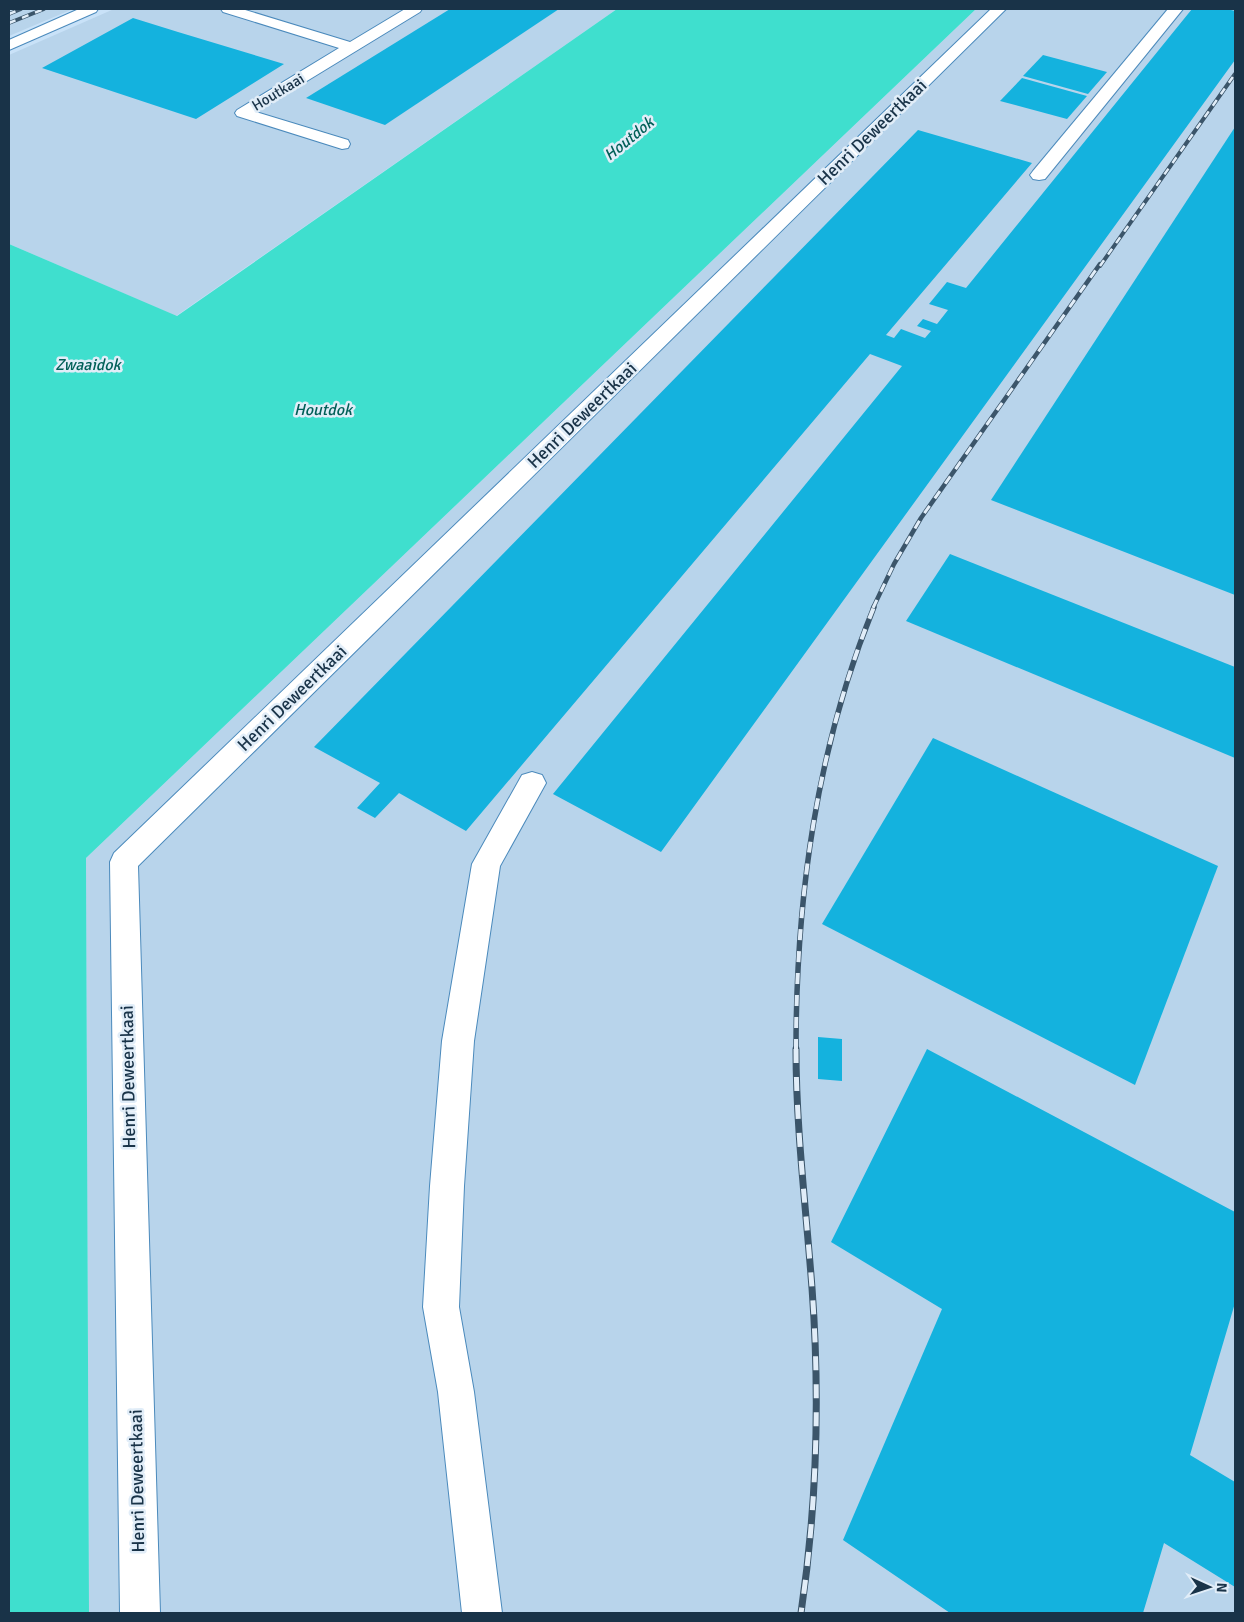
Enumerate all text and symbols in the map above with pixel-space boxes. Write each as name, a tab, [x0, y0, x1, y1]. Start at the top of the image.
street label: Houtkaai	[248, 69, 308, 115]
street label: Henri Deweertkaai	[813, 74, 931, 190]
water label: Houtdok	[600, 112, 659, 165]
water label: Zwaaidok	[55, 355, 123, 375]
street label: Henri Deweertkaai	[523, 357, 641, 473]
water label: Houtdok	[294, 400, 354, 420]
street label: Henri Deweertkaai	[233, 640, 351, 756]
street label: Henri Deweertkaai	[116, 1005, 140, 1149]
street label: Henri Deweertkaai	[125, 1409, 149, 1553]
north arrow	[1184, 1562, 1234, 1612]
text: N	[1213, 1582, 1230, 1593]

